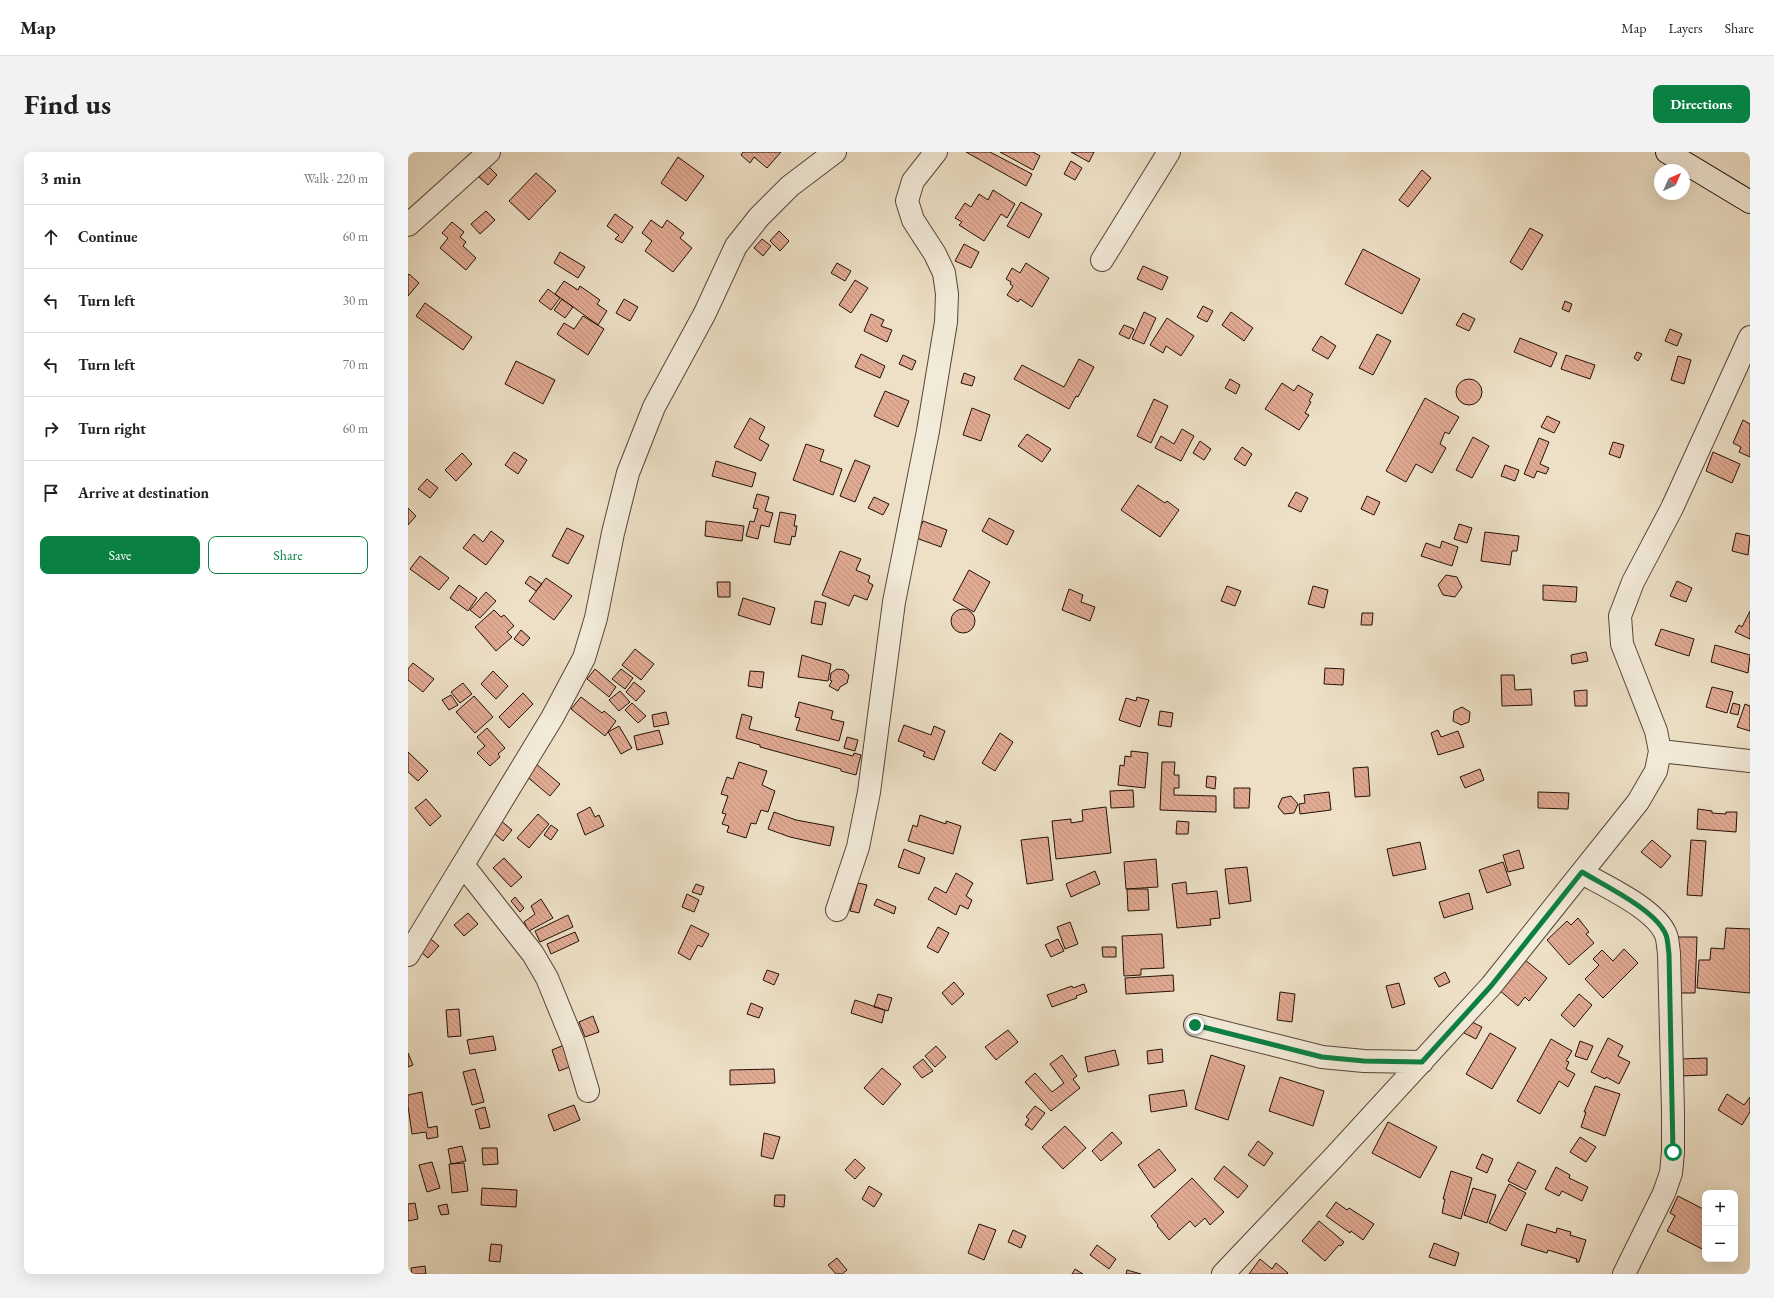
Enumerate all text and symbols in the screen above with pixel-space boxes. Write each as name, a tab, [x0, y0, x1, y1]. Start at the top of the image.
text: Map	[20, 15, 56, 40]
text: Map	[1621, 19, 1646, 37]
text: Layers	[1668, 19, 1703, 37]
text: Share	[1725, 19, 1754, 37]
button: Directions	[1653, 85, 1750, 123]
text: Find us	[24, 86, 111, 122]
north arrow	[1654, 164, 1690, 200]
text: 3 min	[40, 167, 81, 189]
text: Walk · 220 m	[304, 170, 368, 187]
icon: ahead	[40, 226, 62, 248]
text: Continue	[78, 227, 138, 246]
text: 60 m	[343, 228, 368, 245]
icon: left	[40, 290, 62, 312]
text: Turn left	[78, 291, 135, 310]
text: 30 m	[343, 292, 368, 309]
icon: left	[40, 354, 62, 376]
text: Turn left	[78, 355, 135, 374]
text: 70 m	[343, 356, 368, 373]
icon: right	[40, 418, 62, 440]
text: Turn right	[78, 419, 146, 438]
text: 60 m	[343, 420, 368, 437]
icon: arrive	[40, 482, 62, 504]
text: Arrive at destination	[78, 483, 209, 502]
button: Save	[40, 536, 200, 574]
button: Share	[208, 536, 368, 574]
route end	[1186, 1016, 1204, 1034]
route start	[1664, 1143, 1682, 1161]
map controls	[1702, 1190, 1738, 1262]
button: +	[1702, 1190, 1738, 1226]
button: −	[1702, 1226, 1738, 1262]

